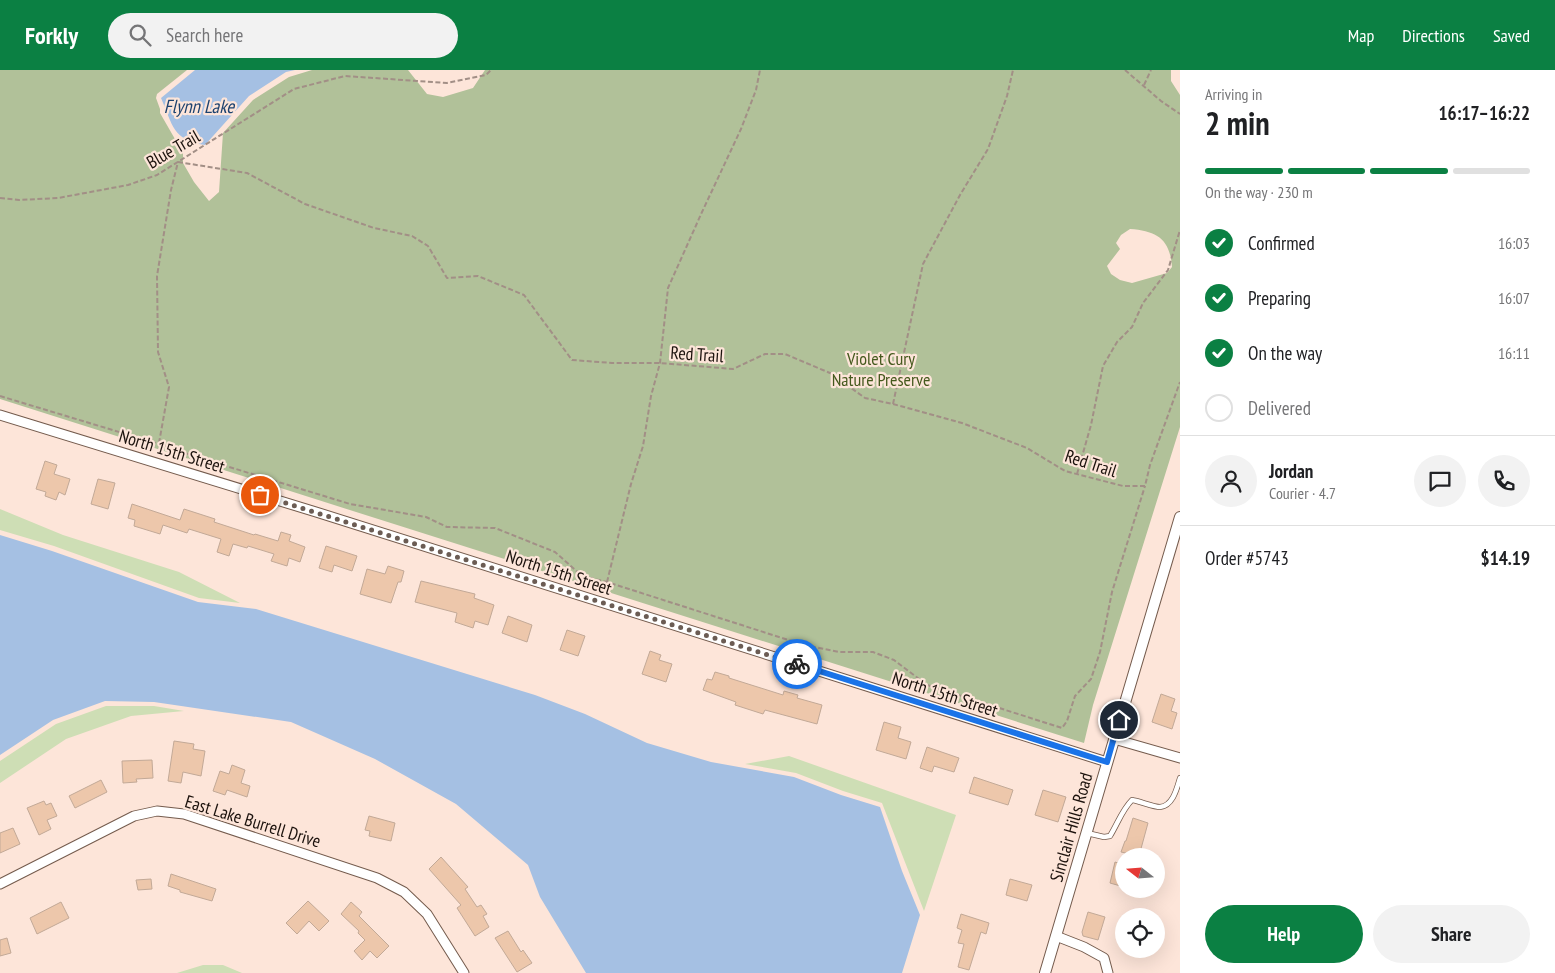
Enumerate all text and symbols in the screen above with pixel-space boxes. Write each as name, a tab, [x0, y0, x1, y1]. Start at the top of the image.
search box	[108, 13, 458, 58]
text: Forkly	[25, 20, 78, 51]
icon: search	[126, 21, 154, 49]
text: Search here	[166, 23, 243, 47]
text: Map	[1348, 24, 1374, 47]
text: Directions	[1402, 24, 1465, 47]
text: Saved	[1493, 24, 1530, 47]
text: Arriving in	[1205, 84, 1262, 104]
water label: Flynn Lake	[164, 94, 235, 118]
text: 16:17–16:22	[1438, 101, 1530, 125]
text: 2 min	[1205, 102, 1270, 144]
street label: Blue Trail	[142, 124, 205, 173]
text: On the way · 230 m	[1205, 182, 1313, 202]
icon: check	[1205, 229, 1233, 257]
text: Confirmed	[1248, 231, 1315, 255]
text: 16:03	[1498, 233, 1530, 253]
icon: check	[1205, 284, 1233, 312]
text: Preparing	[1248, 286, 1311, 310]
text: 16:07	[1498, 288, 1530, 308]
icon: check	[1205, 339, 1233, 367]
street label: Red Trail	[670, 341, 725, 367]
text: On the way	[1248, 341, 1322, 365]
text: 16:11	[1498, 343, 1530, 363]
park label: Violet Cury Nature Preserve	[832, 347, 930, 391]
text: Delivered	[1248, 396, 1311, 420]
street label: North 15th Street	[116, 424, 228, 478]
street label: Red Trail	[1062, 444, 1121, 482]
button: person	[1205, 455, 1257, 507]
button: chat	[1414, 455, 1466, 507]
button: phone	[1478, 455, 1530, 507]
text: Jordan	[1269, 459, 1313, 483]
pin	[239, 474, 281, 516]
icon: bag	[246, 481, 274, 509]
text: Courier · 4.7	[1269, 483, 1336, 503]
street label: North 15th Street	[503, 544, 615, 600]
text: Order #5743	[1205, 546, 1289, 570]
text: $14.19	[1481, 546, 1530, 570]
courier	[772, 639, 822, 689]
icon: bike	[783, 650, 811, 678]
street label: North 15th Street	[889, 666, 1001, 722]
pin	[1098, 699, 1140, 741]
icon: home	[1105, 706, 1133, 734]
street label: Sinclair Hills Road	[1044, 770, 1098, 884]
street label: East Lake Burrell Drive	[182, 789, 324, 853]
north arrow	[1115, 848, 1165, 898]
map controls	[1115, 848, 1165, 958]
button: Help	[1205, 905, 1363, 963]
button: Share	[1373, 905, 1530, 963]
button: locate	[1115, 908, 1165, 958]

